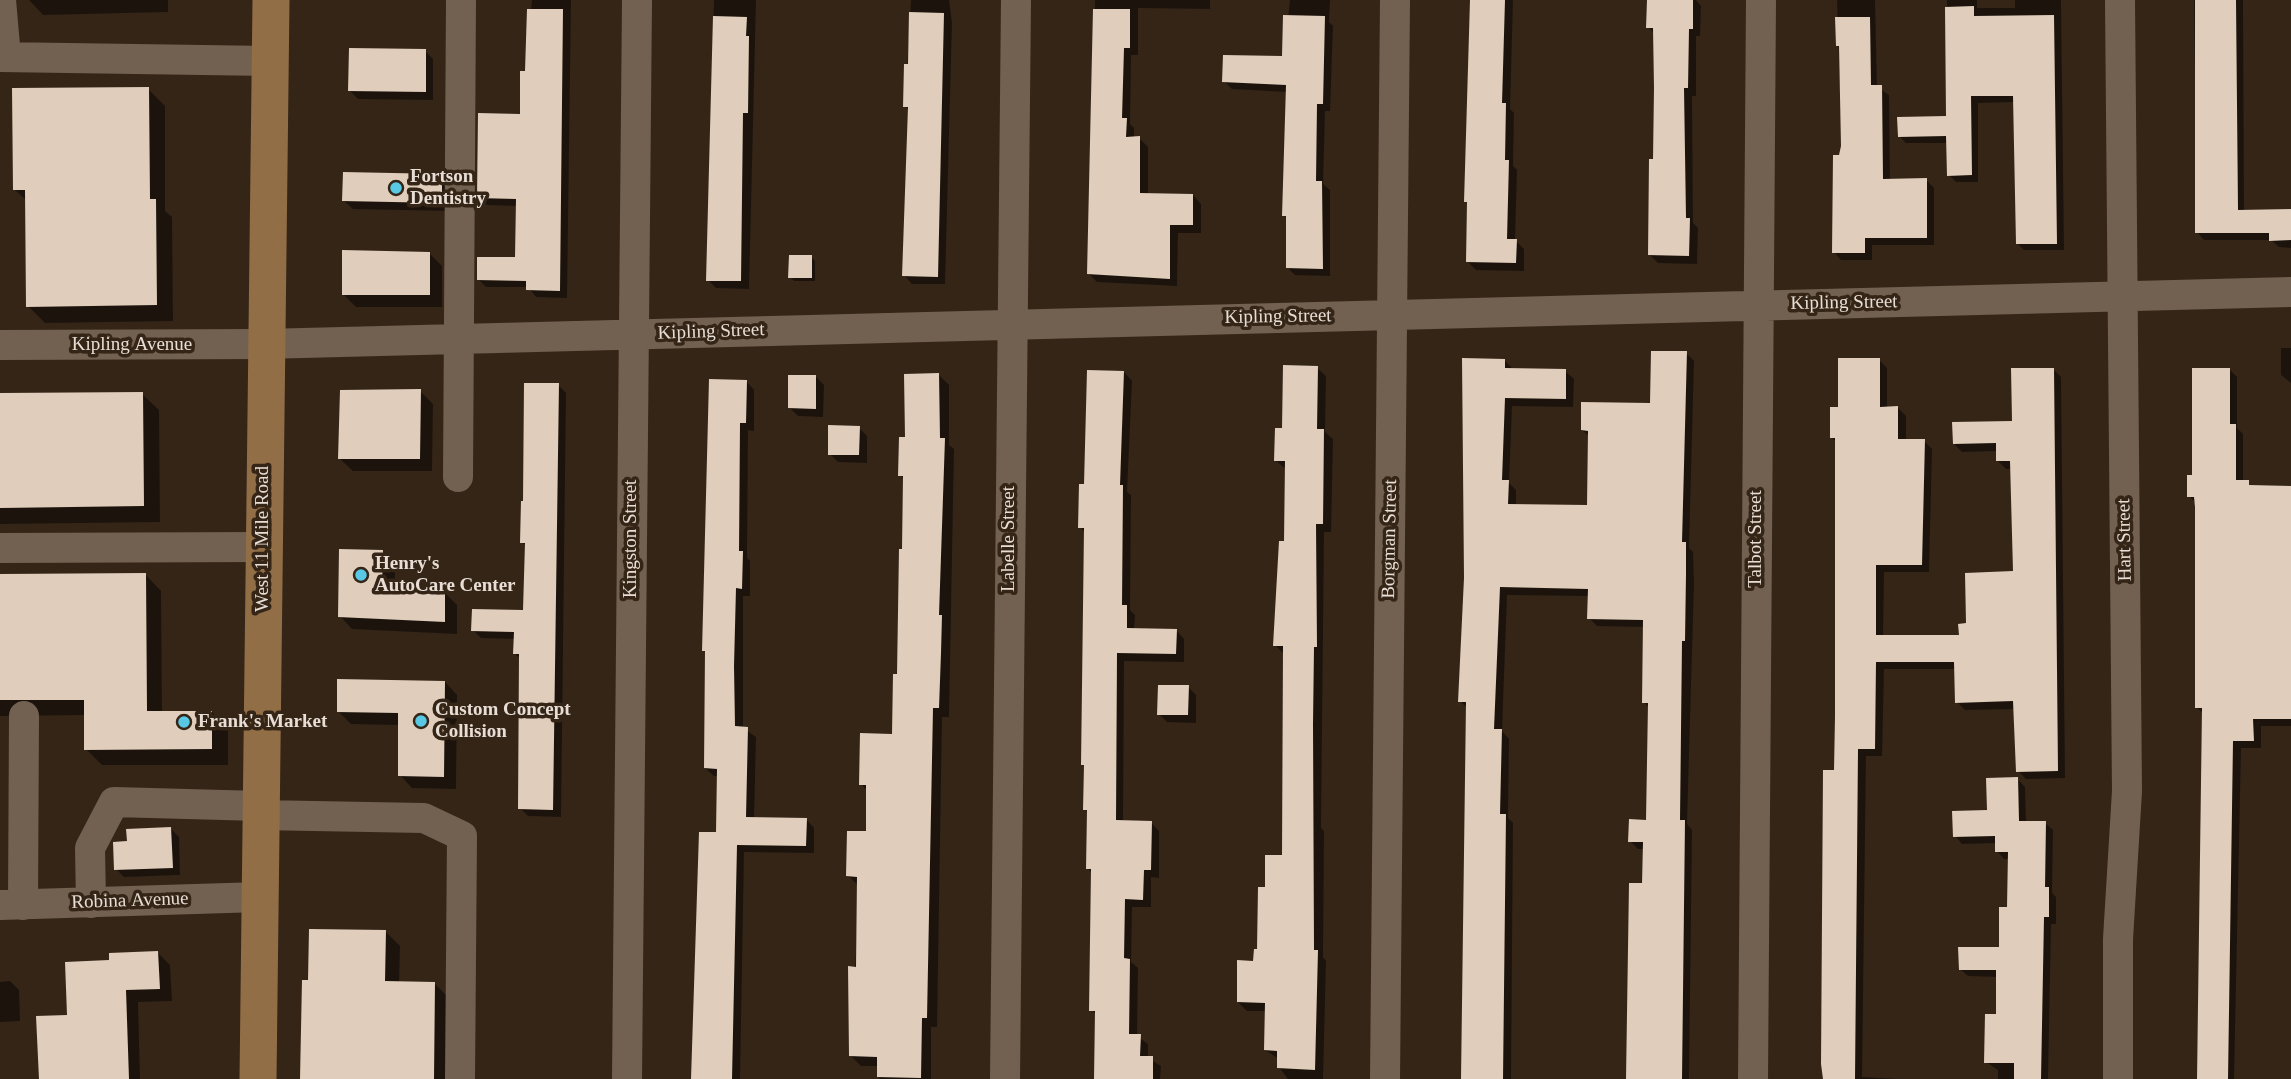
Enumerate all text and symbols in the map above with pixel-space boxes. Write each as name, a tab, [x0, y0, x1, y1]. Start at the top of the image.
place label: Fortson Dentistry	[410, 166, 486, 210]
marker: Fortson Dentistry	[388, 180, 404, 196]
street label: Kipling Street	[1790, 291, 1898, 315]
street label: Kipling Street	[1224, 305, 1332, 329]
street label: Kipling Street	[657, 319, 765, 345]
street label: Kipling Avenue	[72, 334, 192, 356]
street label: West 11 Mile Road	[252, 466, 274, 612]
street label: Borgman Street	[1378, 479, 1402, 599]
street label: Kingston Street	[620, 480, 642, 598]
street label: Labelle Street	[998, 486, 1020, 592]
street label: Talbot Street	[1745, 490, 1767, 588]
street label: Hart Street	[2113, 498, 2137, 582]
place label: Henry's AutoCare Center	[375, 553, 516, 597]
marker: Henry's AutoCare Center	[353, 567, 369, 583]
place label: Custom Concept Collision	[435, 699, 571, 743]
place label: Frank's Market	[198, 711, 327, 733]
marker: Custom Concept Collision	[413, 713, 429, 729]
marker: Frank's Market	[176, 714, 192, 730]
street label: Robina Avenue	[71, 888, 189, 914]

